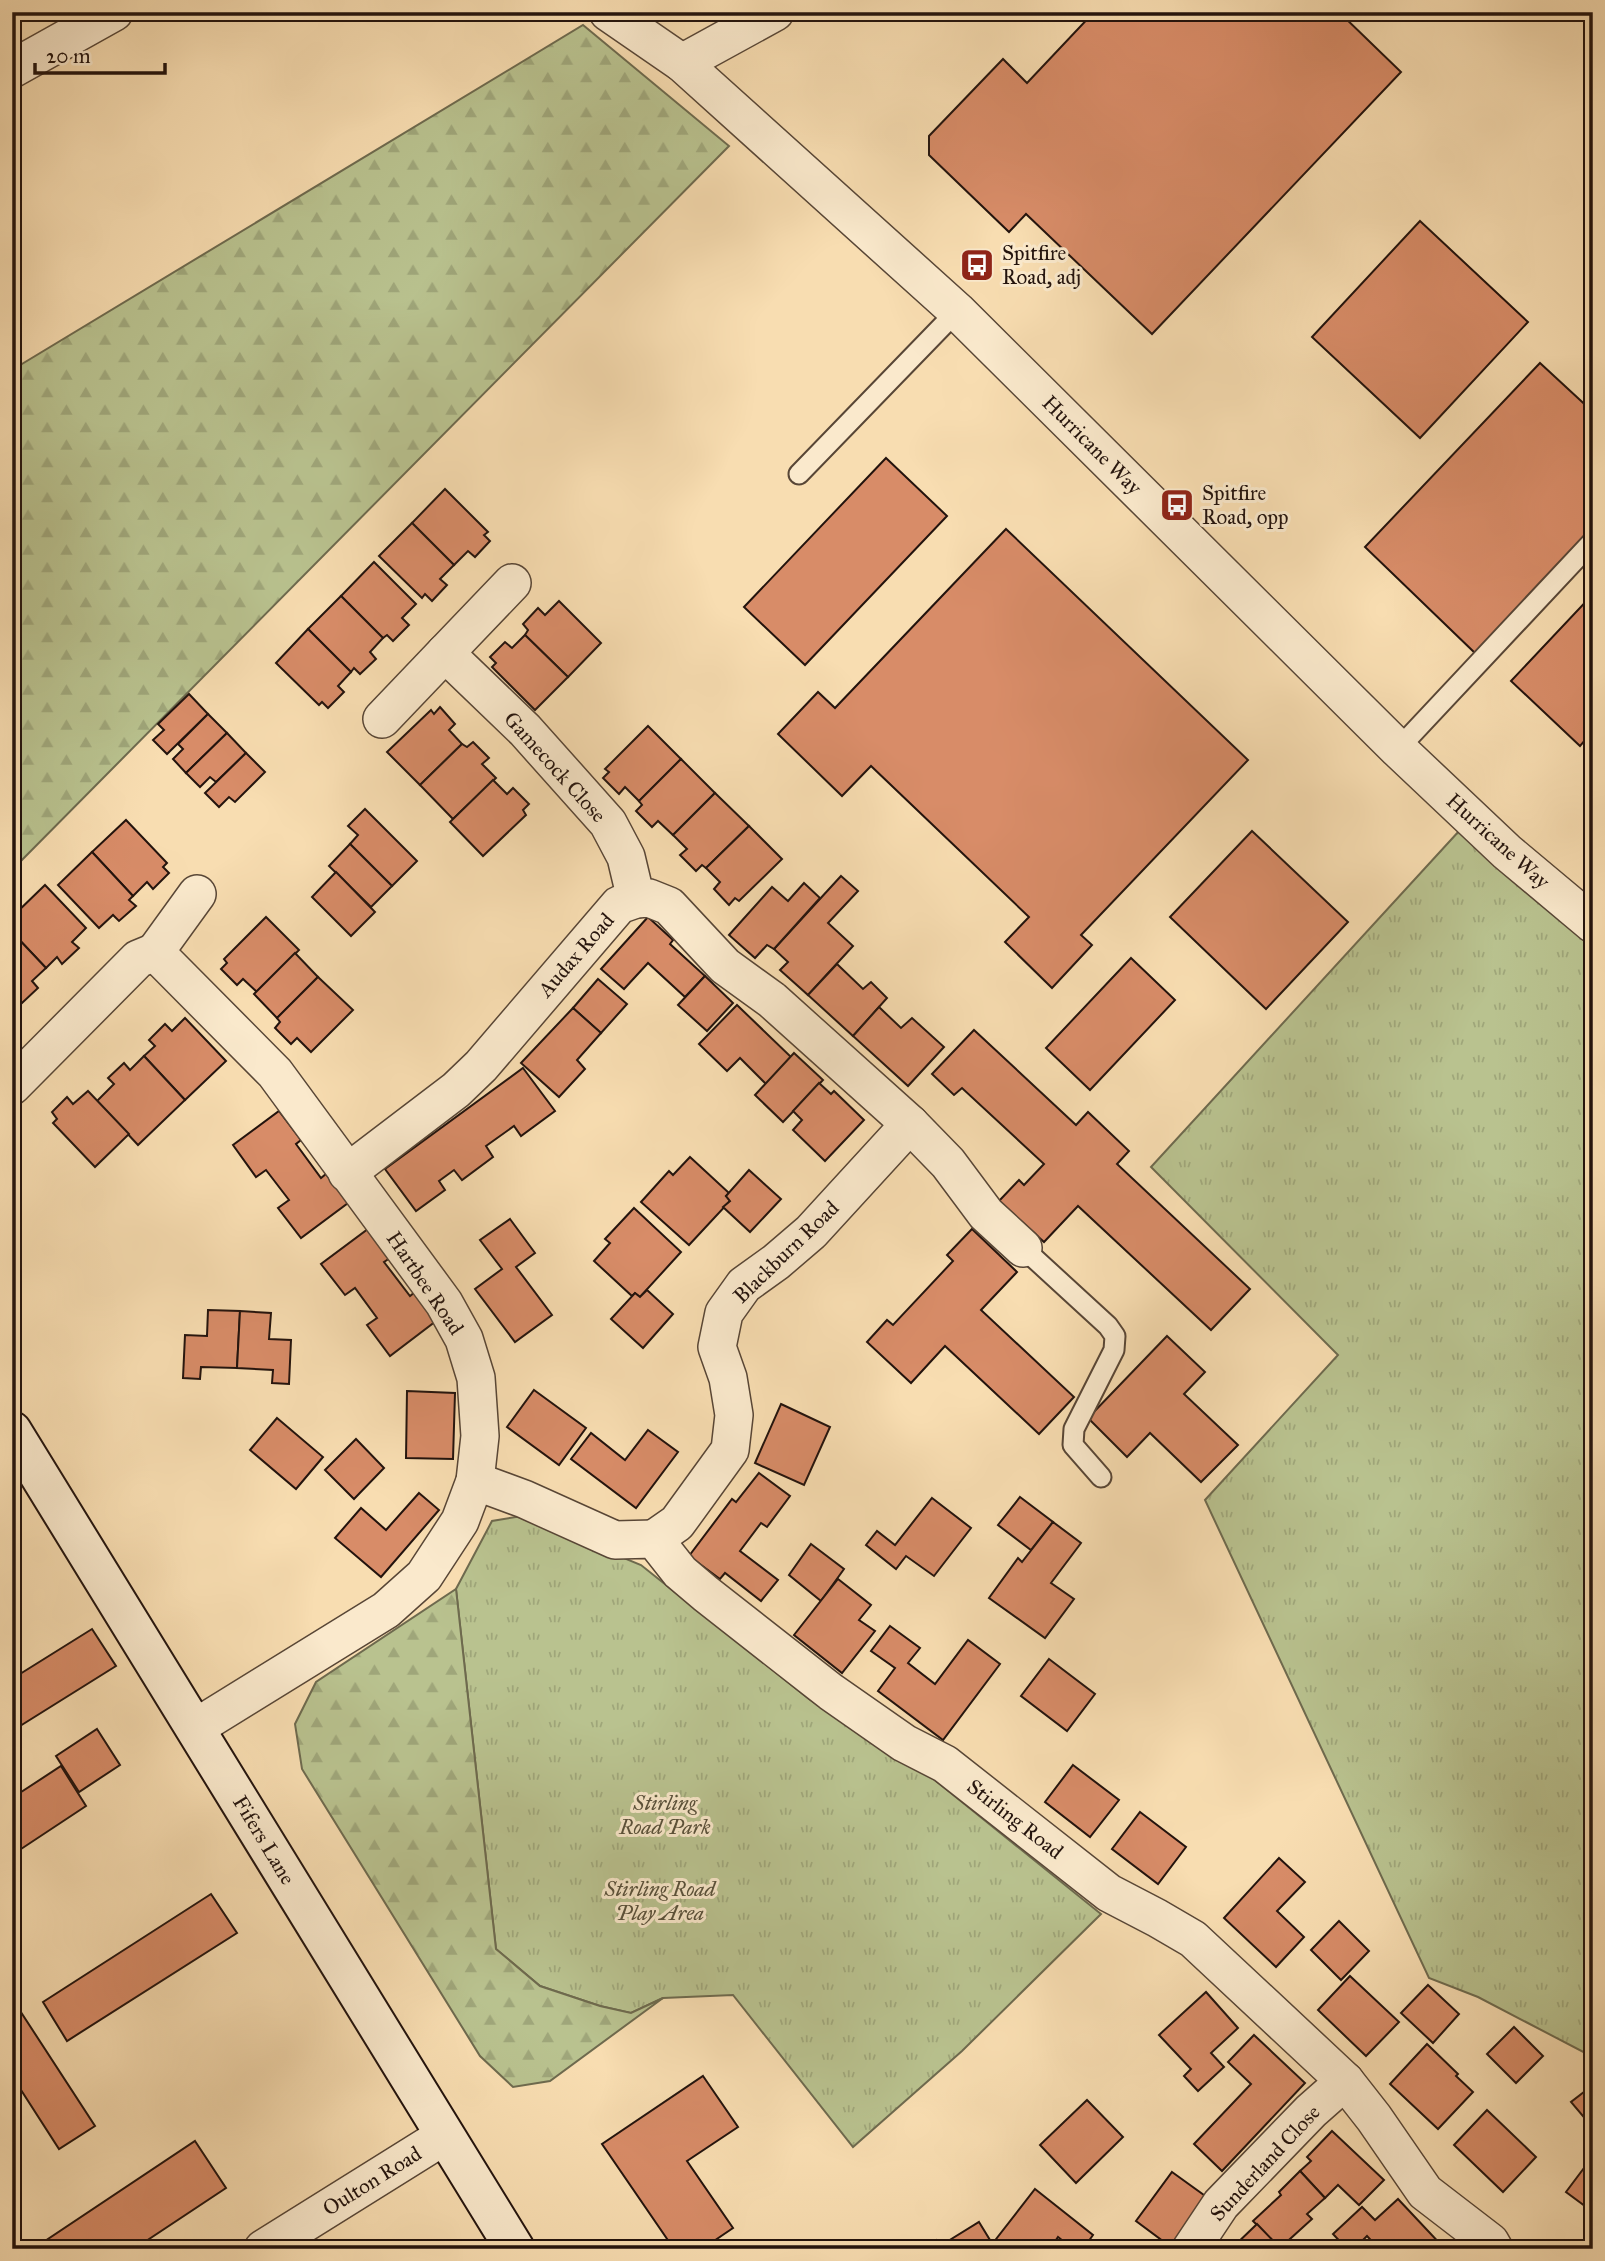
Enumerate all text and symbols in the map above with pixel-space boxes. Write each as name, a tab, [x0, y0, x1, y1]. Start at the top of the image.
scale bar	[35, 32, 164, 76]
text: 20 m	[46, 43, 91, 69]
place label: Spitfire Road, adj	[1002, 240, 1081, 290]
bus stop icon: Spitfire Road, adj	[958, 246, 996, 284]
street label: Hurricane Way	[1037, 390, 1148, 501]
place label: Spitfire Road, opp	[1202, 480, 1288, 530]
bus stop icon: Spitfire Road, opp	[1158, 486, 1196, 524]
street label: Gamecock Close	[498, 706, 612, 828]
street label: Hurricane Way	[1441, 788, 1556, 895]
street label: Audax Road	[532, 907, 620, 1003]
street label: Blackburn Road	[728, 1195, 845, 1309]
street label: Hartbee Road	[381, 1226, 469, 1340]
street label: Stirling Road	[962, 1773, 1069, 1865]
park label: Stirling Road Park	[618, 1790, 711, 1840]
street label: Fifers Lane	[227, 1791, 301, 1890]
park label: Stirling Road Play Area	[603, 1876, 718, 1926]
street label: Sunderland Close	[1204, 2099, 1326, 2227]
street label: Oulton Road	[318, 2140, 427, 2222]

